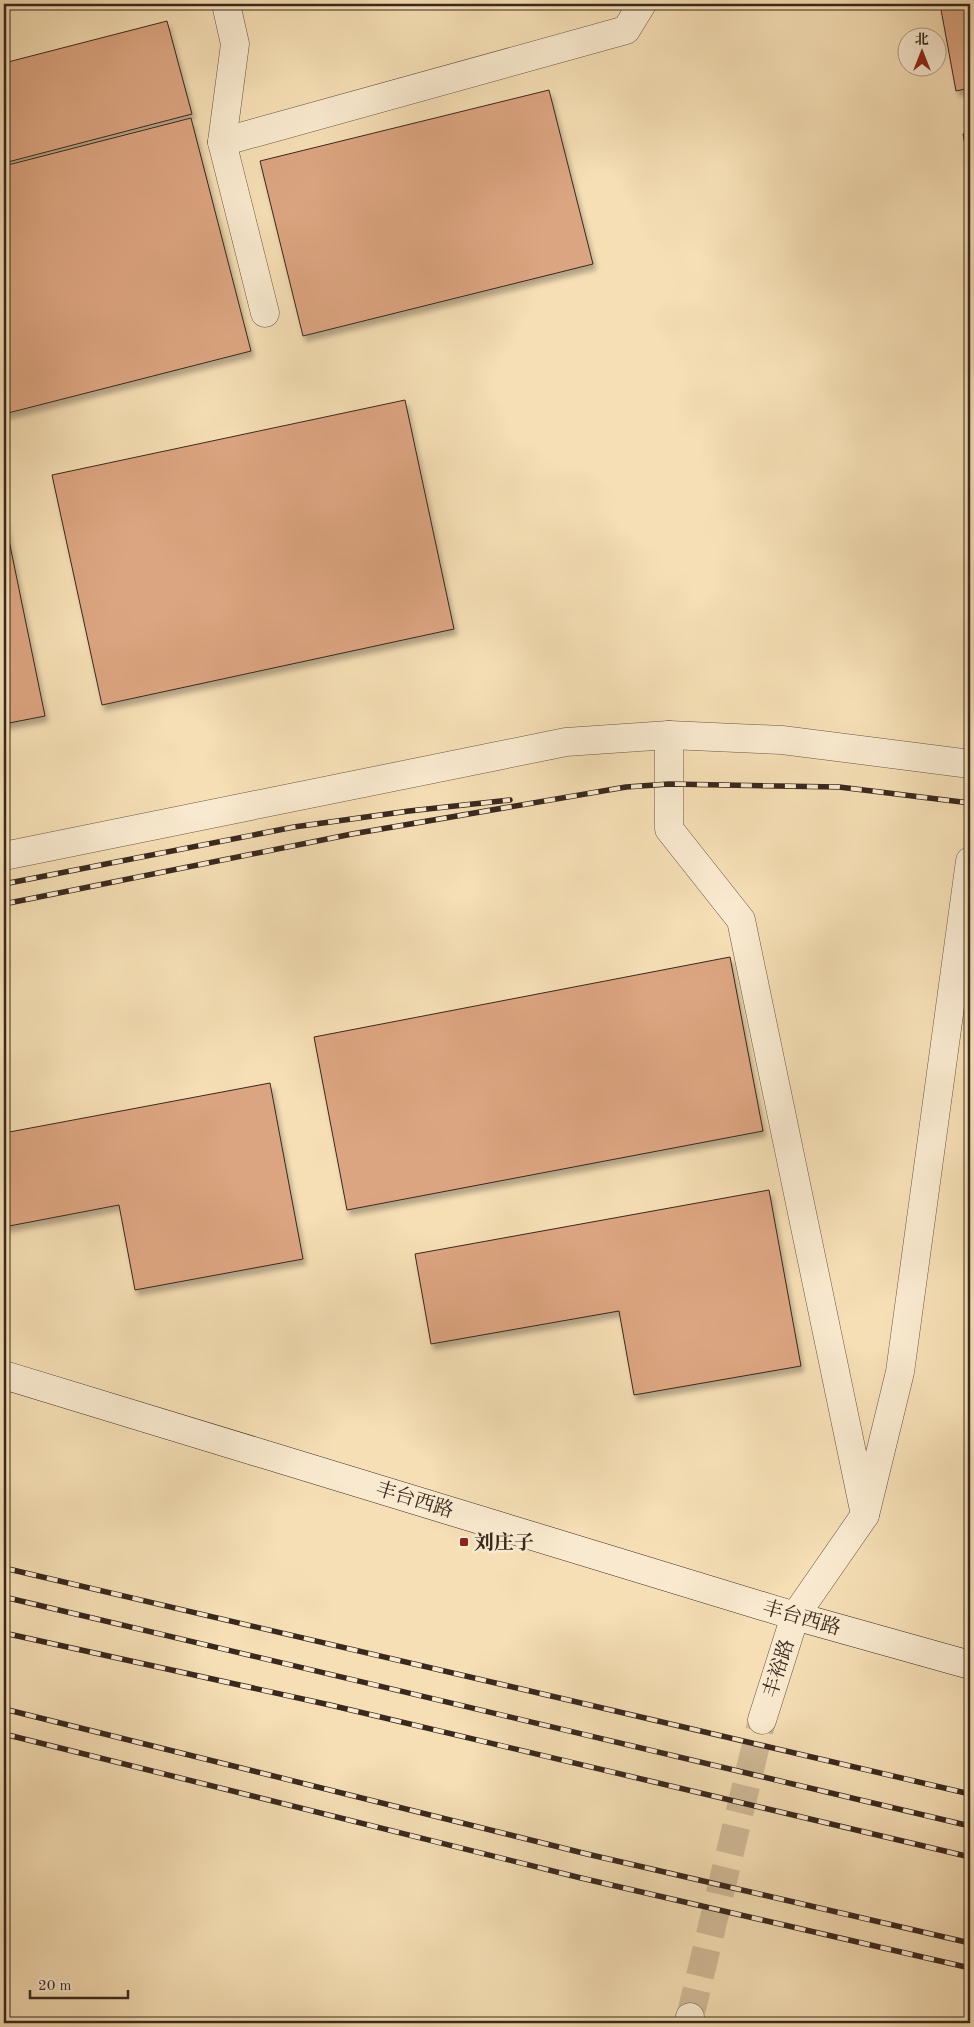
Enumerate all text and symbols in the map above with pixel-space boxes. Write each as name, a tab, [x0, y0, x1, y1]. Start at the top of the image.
north arrow	[896, 28, 946, 78]
text: 北	[915, 32, 929, 47]
street label: 丰台西路	[373, 1478, 456, 1522]
place label: 刘庄子	[474, 1531, 534, 1554]
marker: 刘庄子	[458, 1536, 470, 1548]
street label: 丰台西路	[760, 1596, 843, 1640]
street label: 丰裕路	[759, 1636, 799, 1700]
scale bar	[30, 1967, 128, 1999]
text: 20 m	[38, 1979, 72, 1994]

